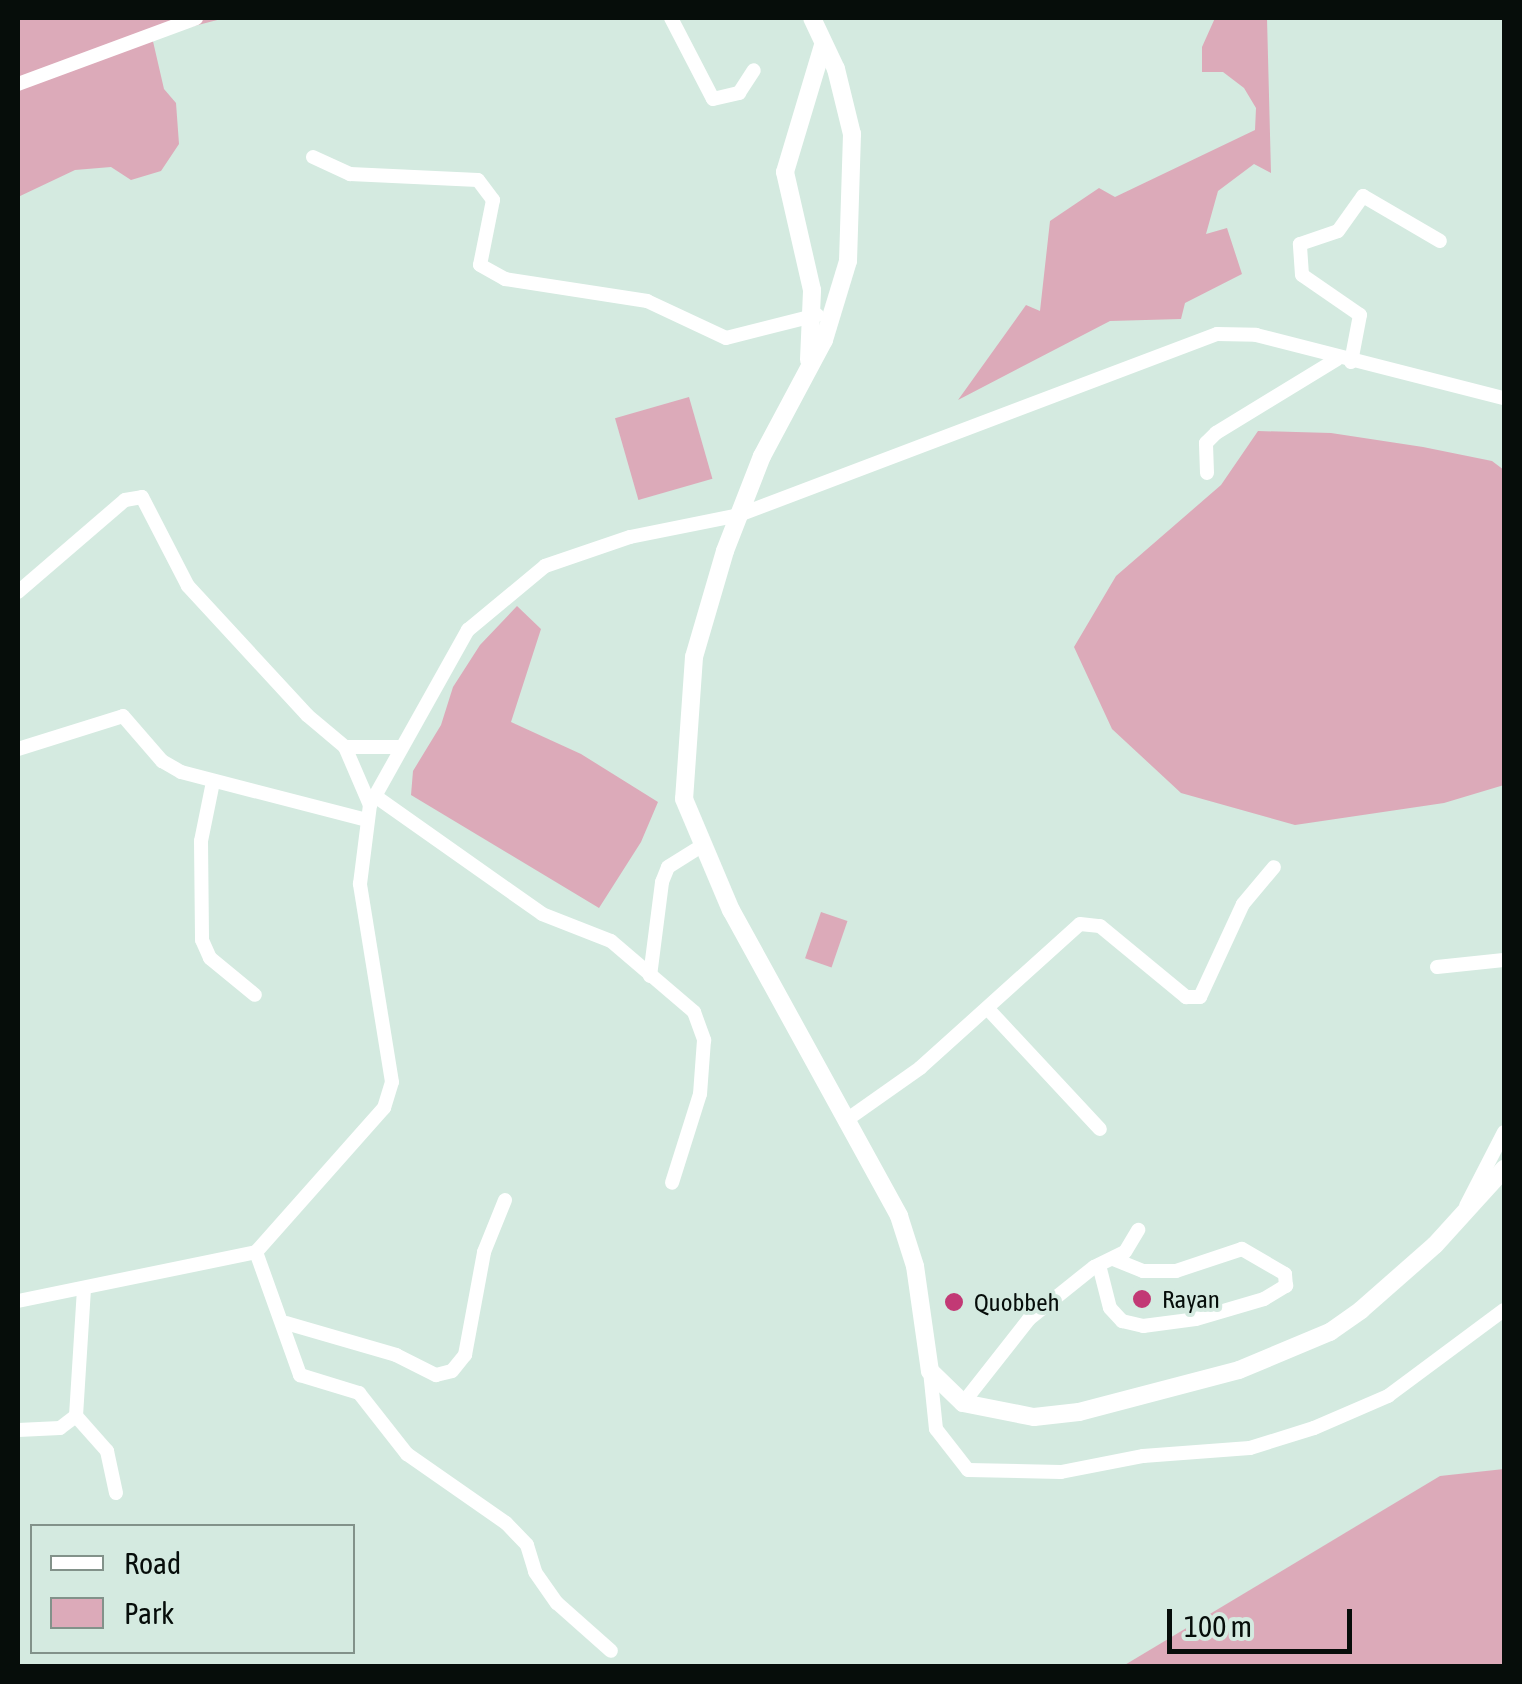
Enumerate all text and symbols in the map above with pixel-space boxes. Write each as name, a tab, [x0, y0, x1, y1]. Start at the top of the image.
place label: Rayan	[1162, 1284, 1220, 1314]
place label: Quobbeh	[974, 1287, 1060, 1317]
marker: Rayan	[1131, 1288, 1153, 1310]
marker: Quobbeh	[943, 1291, 965, 1313]
legend	[30, 1524, 355, 1654]
text: Road	[124, 1546, 181, 1580]
scale bar	[1172, 1589, 1357, 1651]
text: Park	[124, 1596, 174, 1630]
text: 100 m	[1184, 1609, 1252, 1643]

